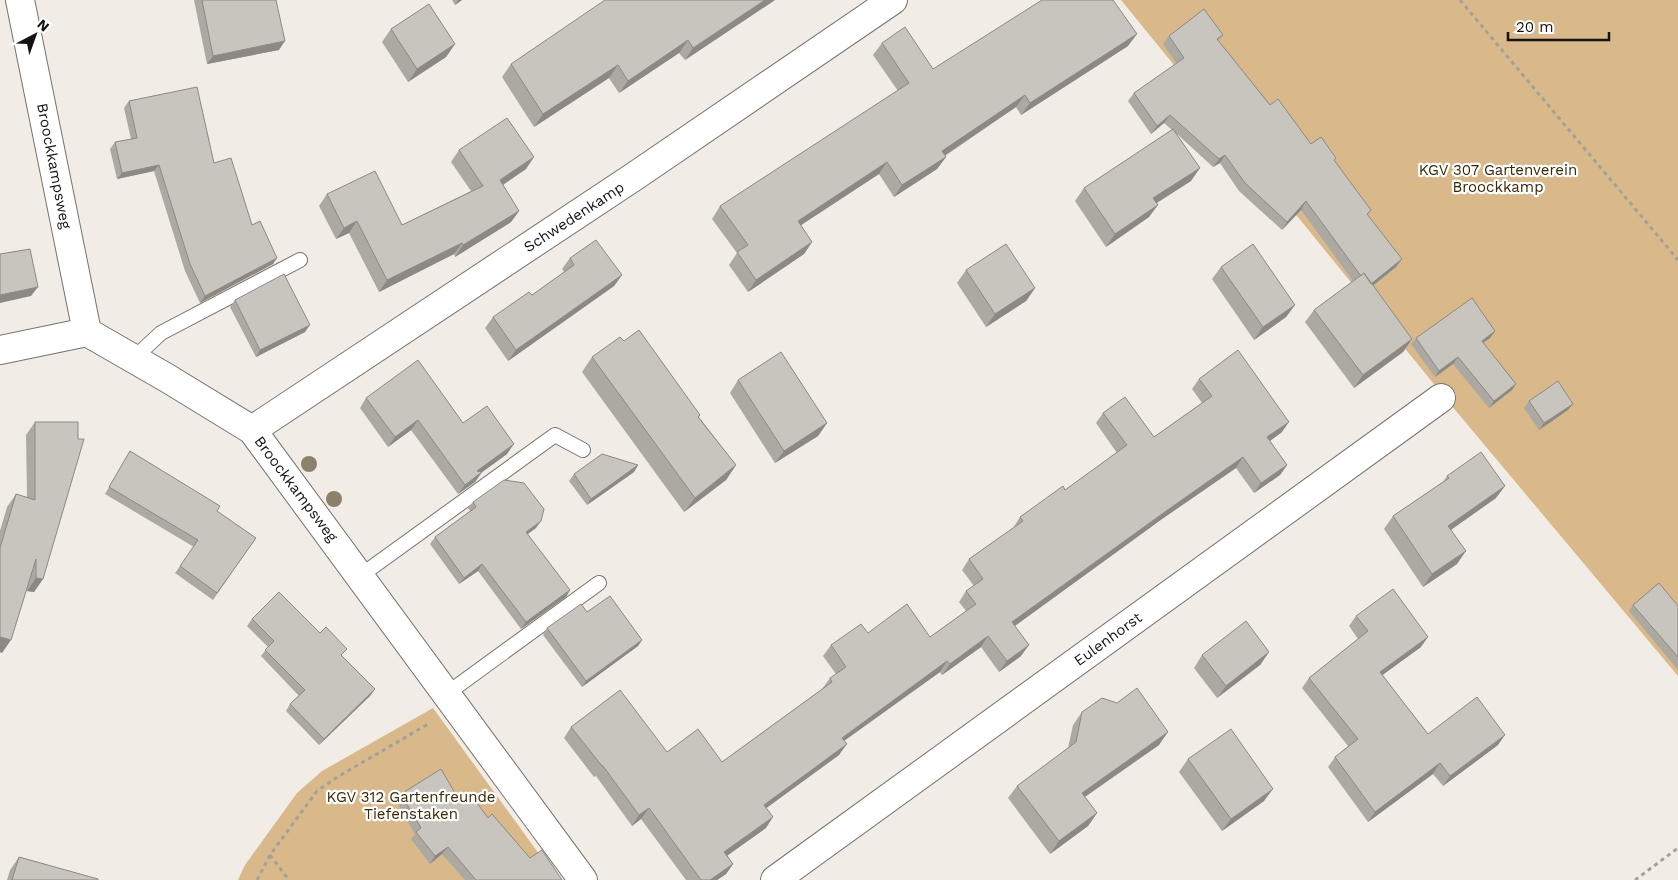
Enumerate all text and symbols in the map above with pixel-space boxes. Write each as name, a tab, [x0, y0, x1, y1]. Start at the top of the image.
north arrow	[10, 10, 60, 60]
scale bar	[1508, 10, 1609, 42]
text: N	[34, 16, 53, 35]
text: 20 m	[1516, 18, 1554, 36]
street label: Broockkampsweg	[33, 102, 75, 230]
park label: KGV 307 Gartenverein Broockkamp	[1419, 161, 1577, 196]
street label: Schwedenkamp	[520, 178, 628, 256]
street label: Broockkampsweg	[250, 433, 342, 545]
street label: Eulenhorst	[1071, 608, 1146, 670]
park label: KGV 312 Gartenfreunde Tiefenstaken	[327, 788, 496, 823]

